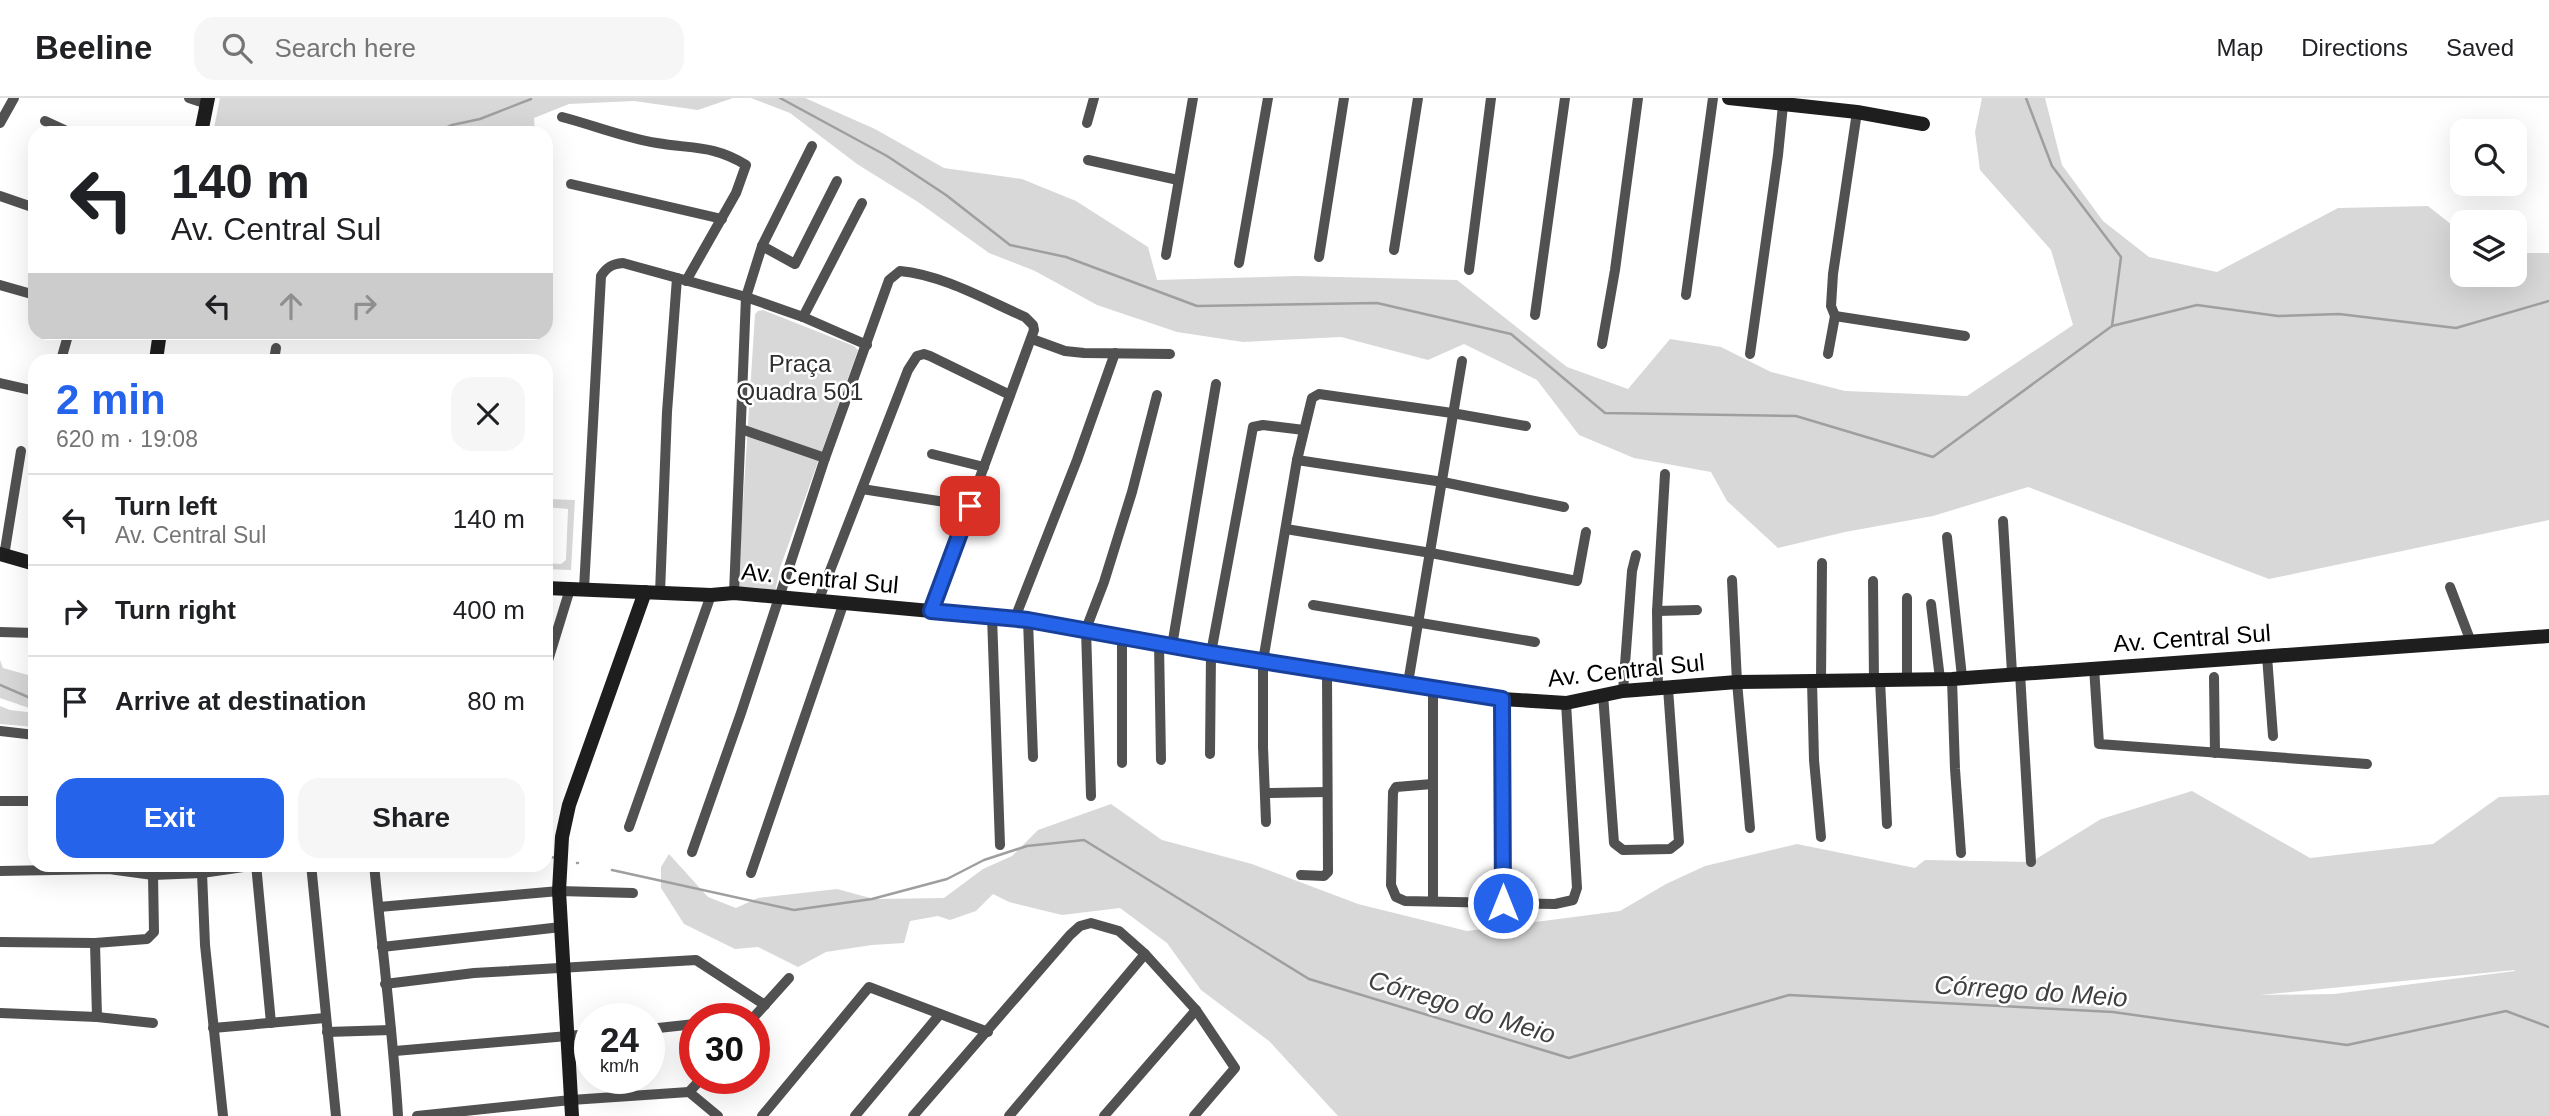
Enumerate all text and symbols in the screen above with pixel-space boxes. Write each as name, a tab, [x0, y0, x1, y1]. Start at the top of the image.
search box	[194, 17, 684, 80]
text: Beeline	[35, 29, 152, 66]
icon: search	[218, 29, 256, 67]
text: Search here	[274, 33, 416, 63]
text: Map	[2217, 34, 2263, 61]
text: Directions	[2301, 34, 2408, 61]
text: Saved	[2446, 34, 2514, 61]
map controls	[2450, 119, 2527, 287]
button: search	[2450, 119, 2527, 196]
icon: left	[56, 154, 147, 245]
text: 140 m	[171, 154, 310, 208]
button: layers	[2450, 210, 2527, 287]
text: Av. Central Sul	[171, 211, 381, 247]
icon: left	[199, 287, 237, 325]
icon: ahead	[272, 287, 310, 325]
icon: right	[345, 287, 383, 325]
park label: Praça Quadra 501	[737, 350, 863, 405]
text: 2 min	[56, 376, 166, 423]
button: close	[451, 377, 525, 451]
text: 620 m · 19:08	[56, 426, 198, 452]
pin	[940, 476, 1000, 536]
icon: arrive	[951, 487, 989, 525]
text: Turn left	[115, 491, 217, 521]
icon: left	[56, 501, 94, 539]
text: 140 m	[453, 504, 525, 534]
text: Av. Central Sul	[115, 522, 266, 548]
street label: Av. Central Sul	[740, 558, 900, 598]
icon: right	[56, 592, 94, 630]
text: Turn right	[115, 595, 236, 625]
text: 400 m	[453, 595, 525, 625]
street label: Av. Central Sul	[2112, 619, 2272, 657]
street label: Av. Central Sul	[1546, 648, 1706, 692]
icon: arrive	[56, 683, 94, 721]
text: Arrive at destination	[115, 686, 366, 716]
text: 80 m	[467, 686, 525, 716]
button: Exit	[56, 778, 284, 858]
button: Share	[298, 778, 525, 858]
position arrow	[1466, 866, 1540, 940]
water label: Córrego do Meio	[1365, 964, 1559, 1050]
water label: Córrego do Meio	[1933, 969, 2129, 1013]
speed limit sign: 30	[679, 1003, 770, 1094]
text: 24	[600, 1020, 639, 1059]
text: km/h	[600, 1056, 639, 1076]

